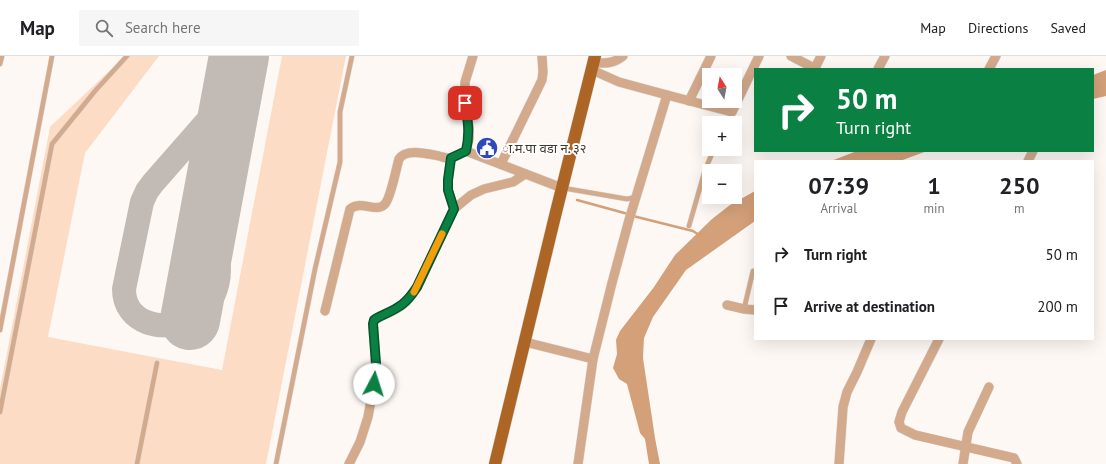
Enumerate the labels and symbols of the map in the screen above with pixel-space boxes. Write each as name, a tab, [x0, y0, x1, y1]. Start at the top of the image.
north arrow	[702, 68, 742, 108]
pin	[448, 86, 482, 120]
public building icon: ा.म.पा वडा न. ३२	[474, 135, 500, 161]
place label: ा.म.पा वडा न. ३२	[502, 140, 587, 157]
position arrow	[353, 363, 395, 405]

